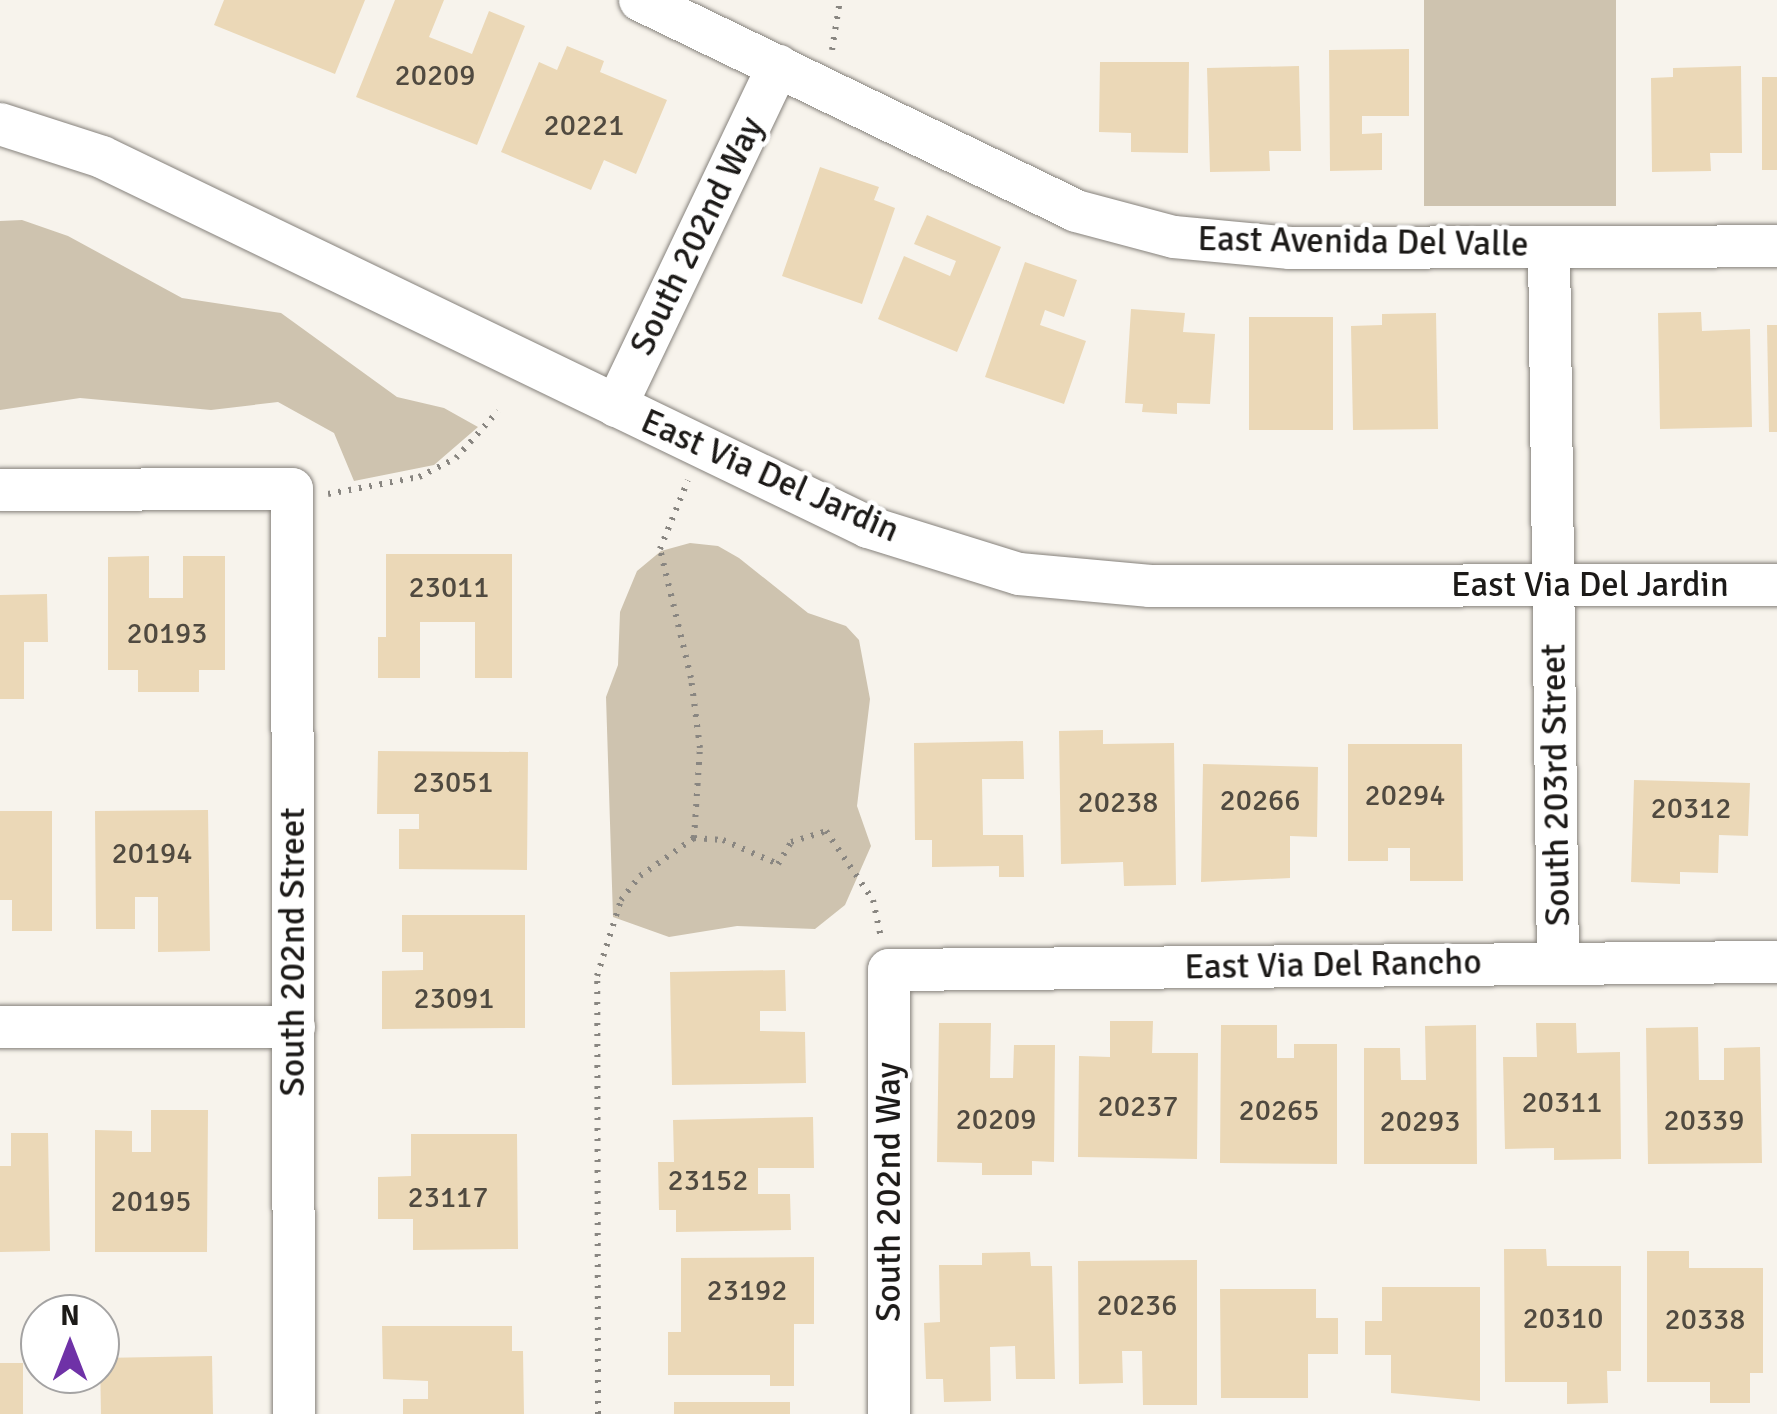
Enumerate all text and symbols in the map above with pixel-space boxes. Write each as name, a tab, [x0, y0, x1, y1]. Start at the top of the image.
house number: 20209	[395, 58, 475, 94]
house number: 20221	[544, 108, 624, 144]
street label: South 202nd Way	[621, 110, 773, 362]
street label: East Avenida Del Valle	[1197, 218, 1529, 266]
street label: East Via Del Jardin	[635, 400, 905, 552]
street label: East Via Del Jardin	[1451, 564, 1729, 606]
house number: 23011	[409, 570, 489, 606]
house number: 20193	[127, 616, 207, 652]
street label: South 203rd Street	[1533, 643, 1579, 927]
house number: 23051	[413, 765, 493, 801]
house number: 20294	[1365, 778, 1445, 814]
house number: 20266	[1220, 783, 1300, 819]
house number: 20238	[1078, 785, 1158, 821]
house number: 20312	[1651, 791, 1731, 827]
street label: South 202nd Street	[272, 807, 314, 1097]
house number: 20194	[112, 836, 192, 872]
street label: East Via Del Rancho	[1184, 941, 1482, 989]
house number: 23091	[414, 981, 494, 1017]
street label: South 202nd Way	[868, 1062, 910, 1322]
house number: 20311	[1522, 1085, 1602, 1121]
house number: 20237	[1098, 1089, 1178, 1125]
house number: 20265	[1239, 1093, 1319, 1129]
house number: 20209	[956, 1102, 1036, 1138]
house number: 20339	[1664, 1103, 1744, 1139]
house number: 20293	[1380, 1104, 1460, 1140]
house number: 23152	[668, 1163, 748, 1199]
house number: 23117	[408, 1180, 488, 1216]
house number: 20195	[111, 1184, 191, 1220]
house number: 23192	[707, 1273, 787, 1309]
house number: 20236	[1097, 1288, 1177, 1324]
north arrow	[20, 1294, 120, 1394]
text: N	[60, 1299, 80, 1333]
house number: 20310	[1523, 1301, 1603, 1337]
house number: 20338	[1665, 1302, 1745, 1338]

